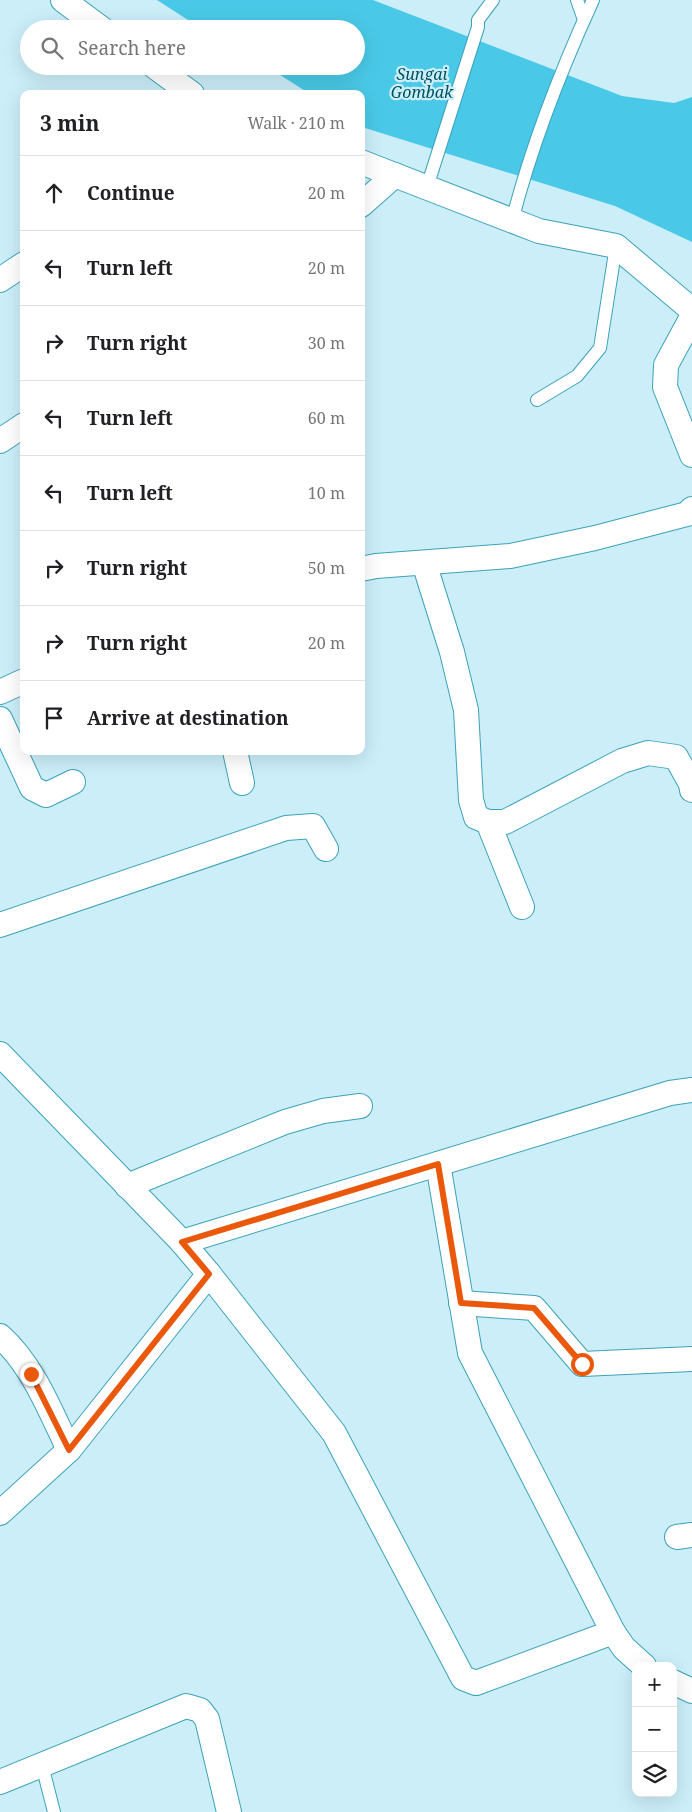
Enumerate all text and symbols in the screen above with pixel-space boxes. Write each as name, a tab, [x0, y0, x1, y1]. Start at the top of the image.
search box	[20, 20, 365, 75]
icon: search	[38, 34, 66, 62]
text: Search here	[78, 35, 186, 61]
water label: Sungai Gombak	[391, 63, 454, 103]
text: 3 min	[40, 109, 99, 137]
text: Walk · 210 m	[248, 112, 345, 134]
icon: ahead	[40, 179, 68, 207]
text: Continue	[87, 180, 175, 206]
text: 20 m	[308, 182, 345, 204]
icon: left	[40, 254, 68, 282]
text: Turn left	[87, 255, 173, 281]
text: 20 m	[308, 257, 345, 279]
icon: right	[40, 329, 68, 357]
text: Turn right	[87, 330, 187, 356]
text: 30 m	[308, 332, 345, 354]
icon: left	[40, 404, 68, 432]
text: Turn left	[87, 405, 173, 431]
text: 60 m	[308, 407, 345, 429]
icon: left	[40, 479, 68, 507]
text: Turn left	[87, 480, 173, 506]
text: 10 m	[308, 482, 345, 504]
icon: right	[40, 554, 68, 582]
text: Turn right	[87, 555, 187, 581]
text: 50 m	[308, 557, 345, 579]
icon: right	[40, 629, 68, 657]
text: Turn right	[87, 630, 187, 656]
text: 20 m	[308, 632, 345, 654]
icon: arrive	[40, 704, 68, 732]
text: Arrive at destination	[87, 705, 289, 731]
route start	[571, 1353, 594, 1376]
route end	[20, 1363, 43, 1386]
map controls	[632, 1662, 677, 1797]
button: +	[632, 1662, 677, 1707]
button: −	[632, 1707, 677, 1752]
button: layers	[632, 1752, 677, 1797]

